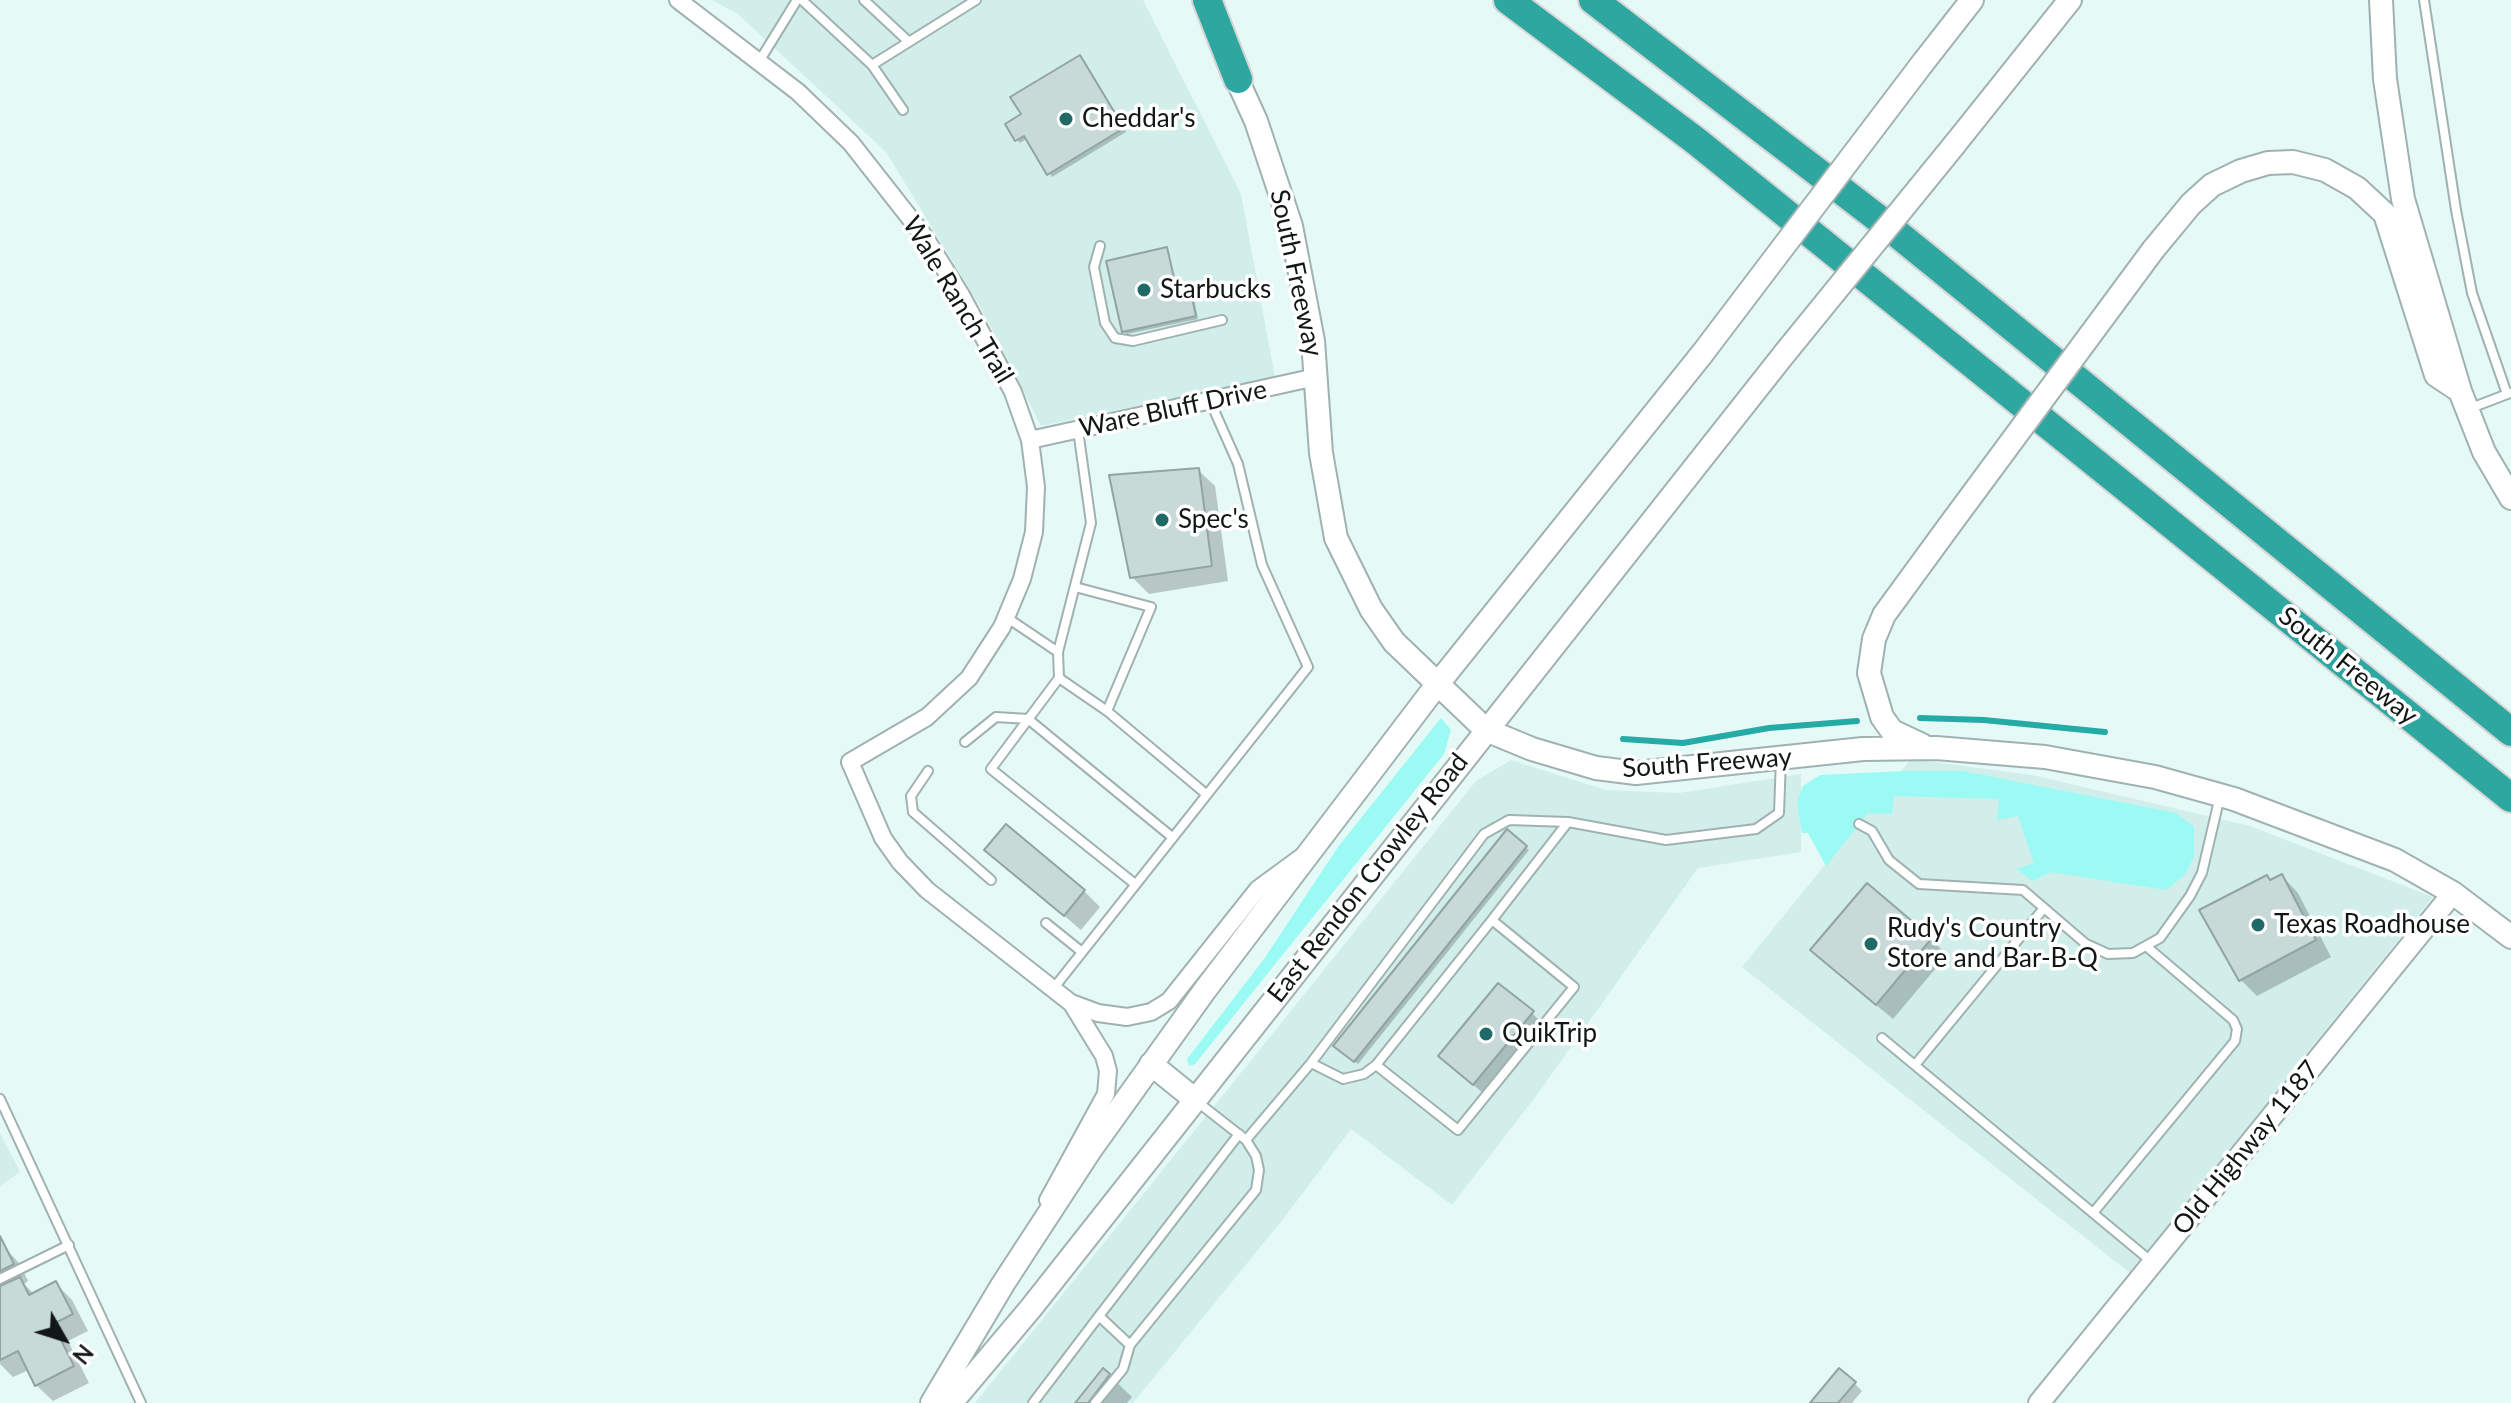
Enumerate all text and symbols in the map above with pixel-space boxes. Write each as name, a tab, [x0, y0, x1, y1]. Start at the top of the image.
place label: Cheddar's	[1082, 103, 1195, 135]
marker: Cheddar's	[1057, 110, 1075, 128]
street label: South Freeway	[1263, 187, 1329, 359]
street label: Wale Ranch Trail	[896, 211, 1020, 389]
place label: Starbucks	[1160, 274, 1271, 306]
marker: Starbucks	[1135, 281, 1153, 299]
street label: Ware Bluff Drive	[1076, 374, 1270, 444]
place label: Spec's	[1178, 504, 1249, 536]
marker: Spec's	[1153, 511, 1171, 529]
street label: South Freeway	[2272, 600, 2424, 732]
street label: South Freeway	[1621, 742, 1793, 784]
street label: East Rendon Crowley Road	[1261, 747, 1475, 1009]
place label: Texas Roadhouse	[2274, 909, 2470, 941]
place label: Rudy's Country Store and Bar-B-Q	[1887, 913, 2098, 974]
marker: Texas Roadhouse	[2249, 916, 2267, 934]
marker: Rudy's Country Store and Bar-B-Q	[1862, 935, 1880, 953]
place label: QuikTrip	[1502, 1018, 1597, 1050]
marker: QuikTrip	[1477, 1025, 1495, 1043]
street label: Old Highway 1187	[2166, 1055, 2326, 1241]
north arrow	[24, 1299, 104, 1379]
text: N	[67, 1339, 99, 1369]

